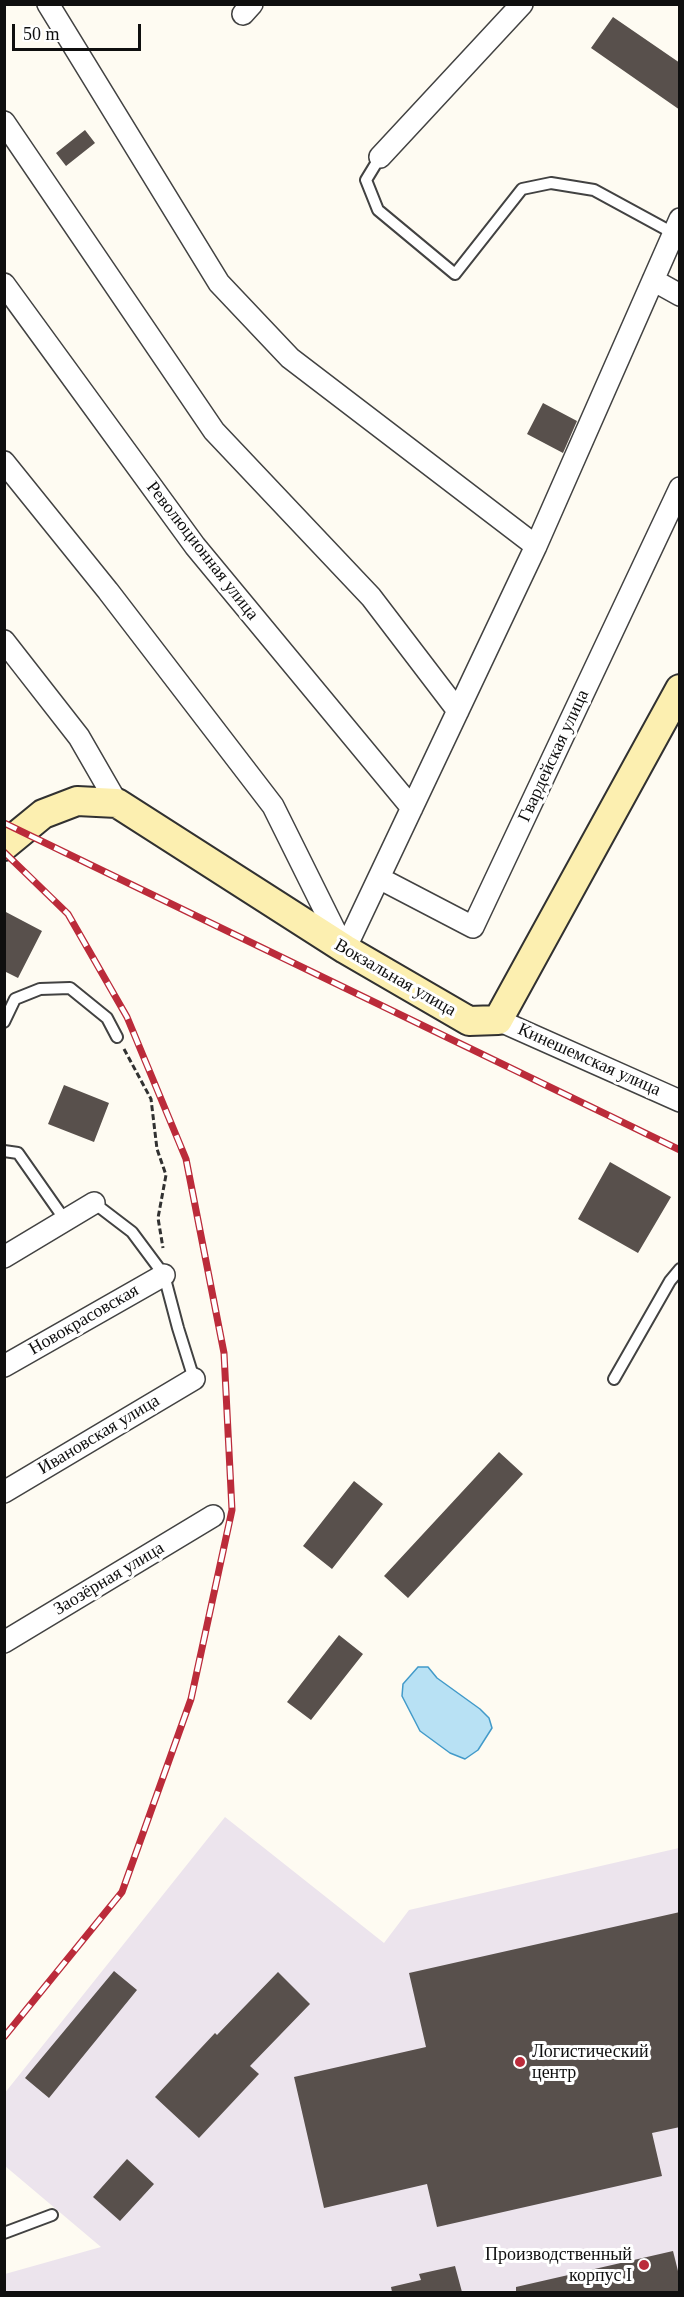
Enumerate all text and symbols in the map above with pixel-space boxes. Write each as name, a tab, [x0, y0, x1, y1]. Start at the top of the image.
scale bar	[15, 12, 144, 50]
text: 50 m	[23, 24, 60, 44]
street label: Революционная улица	[141, 477, 263, 625]
street label: Гвардейская улица	[514, 687, 594, 825]
street label: Вокзальная улица	[330, 934, 460, 1022]
street label: Кинешемская улица	[514, 1019, 664, 1101]
street label: Новокрасовская	[25, 1280, 143, 1360]
street label: Ивановская улица	[34, 1390, 164, 1480]
street label: Заозёрная улица	[50, 1538, 168, 1620]
place label: Логистический центр	[532, 2041, 649, 2084]
marker: Логистический центр	[513, 2055, 527, 2069]
place label: Производственный корпус I	[485, 2244, 632, 2286]
marker: Производственный корпус I	[637, 2258, 651, 2272]

